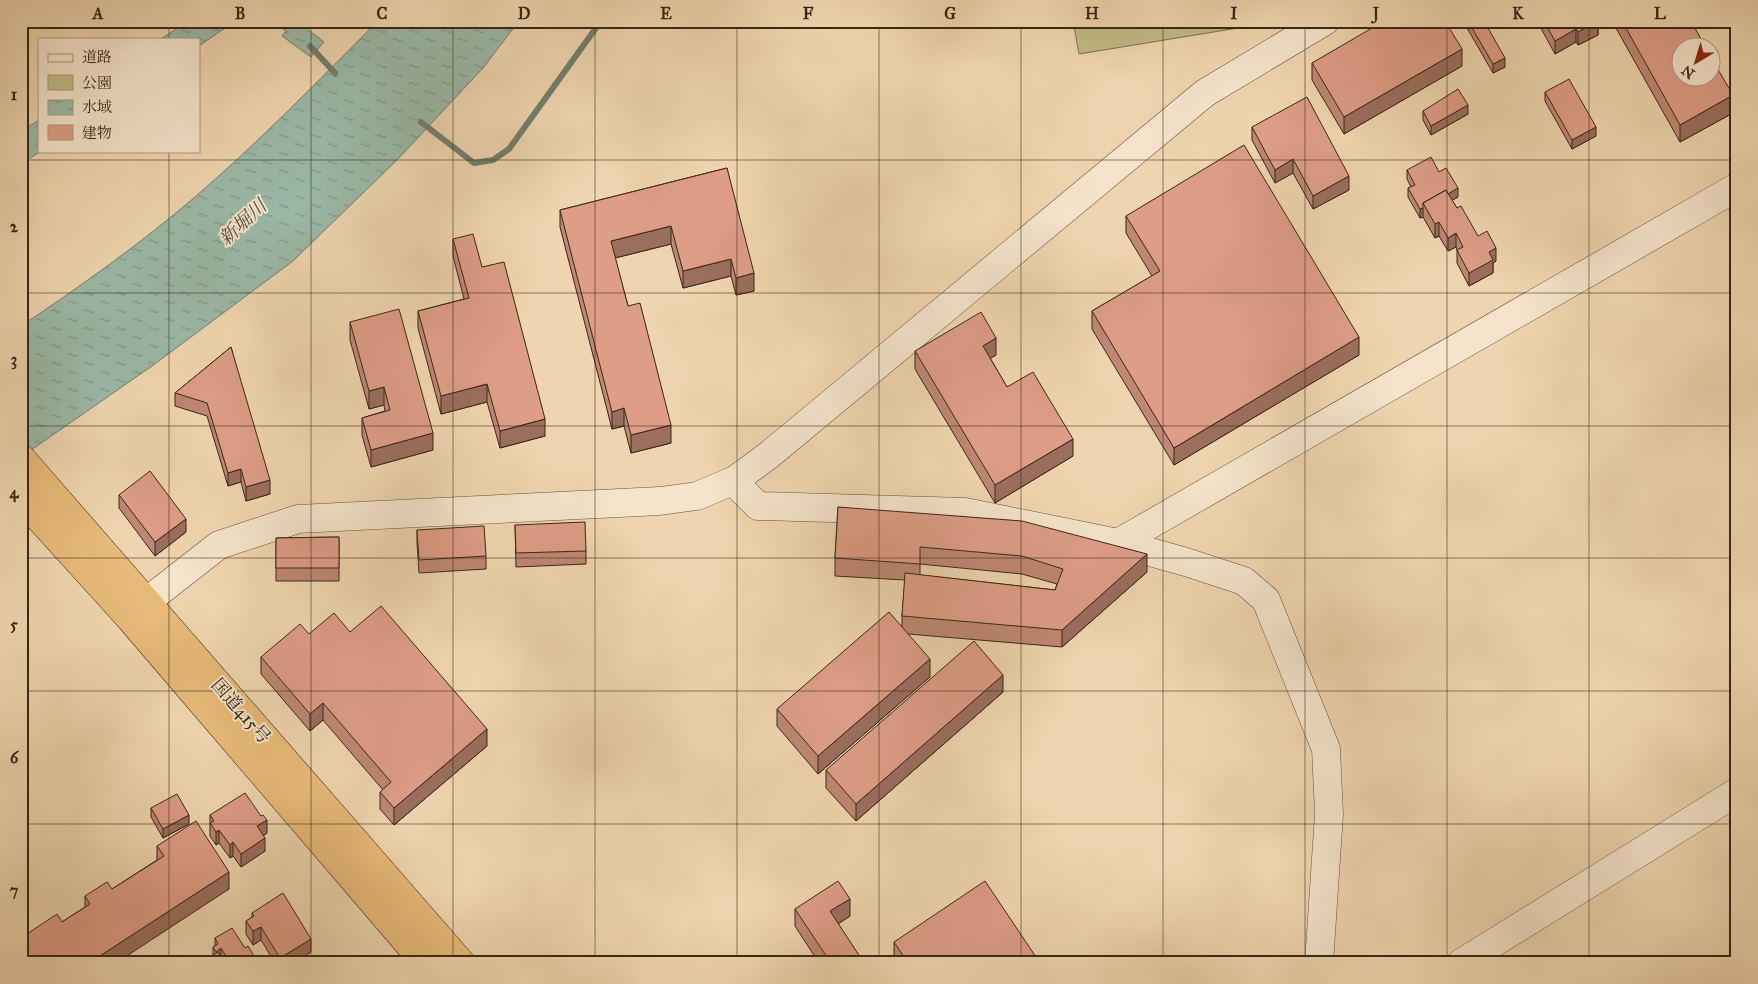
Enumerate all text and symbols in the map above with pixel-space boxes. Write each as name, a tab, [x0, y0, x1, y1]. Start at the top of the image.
text: A	[92, 4, 104, 23]
text: B	[235, 4, 245, 23]
text: C	[377, 4, 388, 23]
text: D	[518, 4, 531, 23]
text: E	[660, 4, 672, 23]
text: F	[803, 4, 814, 23]
text: G	[944, 4, 956, 23]
text: H	[1085, 4, 1099, 23]
text: I	[1231, 4, 1238, 23]
text: J	[1371, 4, 1380, 24]
text: K	[1512, 4, 1524, 23]
text: L	[1654, 4, 1666, 23]
legend	[38, 38, 200, 152]
north arrow	[1670, 38, 1720, 88]
text: 道路	[82, 48, 112, 66]
text: N	[1678, 61, 1698, 82]
text: 公園	[82, 74, 112, 92]
text: 1	[11, 85, 18, 104]
text: 水域	[82, 98, 112, 116]
text: 建物	[82, 124, 112, 142]
water label: 新堀川	[214, 193, 272, 250]
text: 2	[10, 217, 19, 236]
text: 3	[11, 350, 17, 370]
text: 4	[10, 483, 20, 503]
text: 5	[10, 615, 18, 634]
street label: 国道415号	[207, 674, 275, 748]
text: 6	[10, 748, 19, 767]
text: 7	[10, 881, 19, 900]

